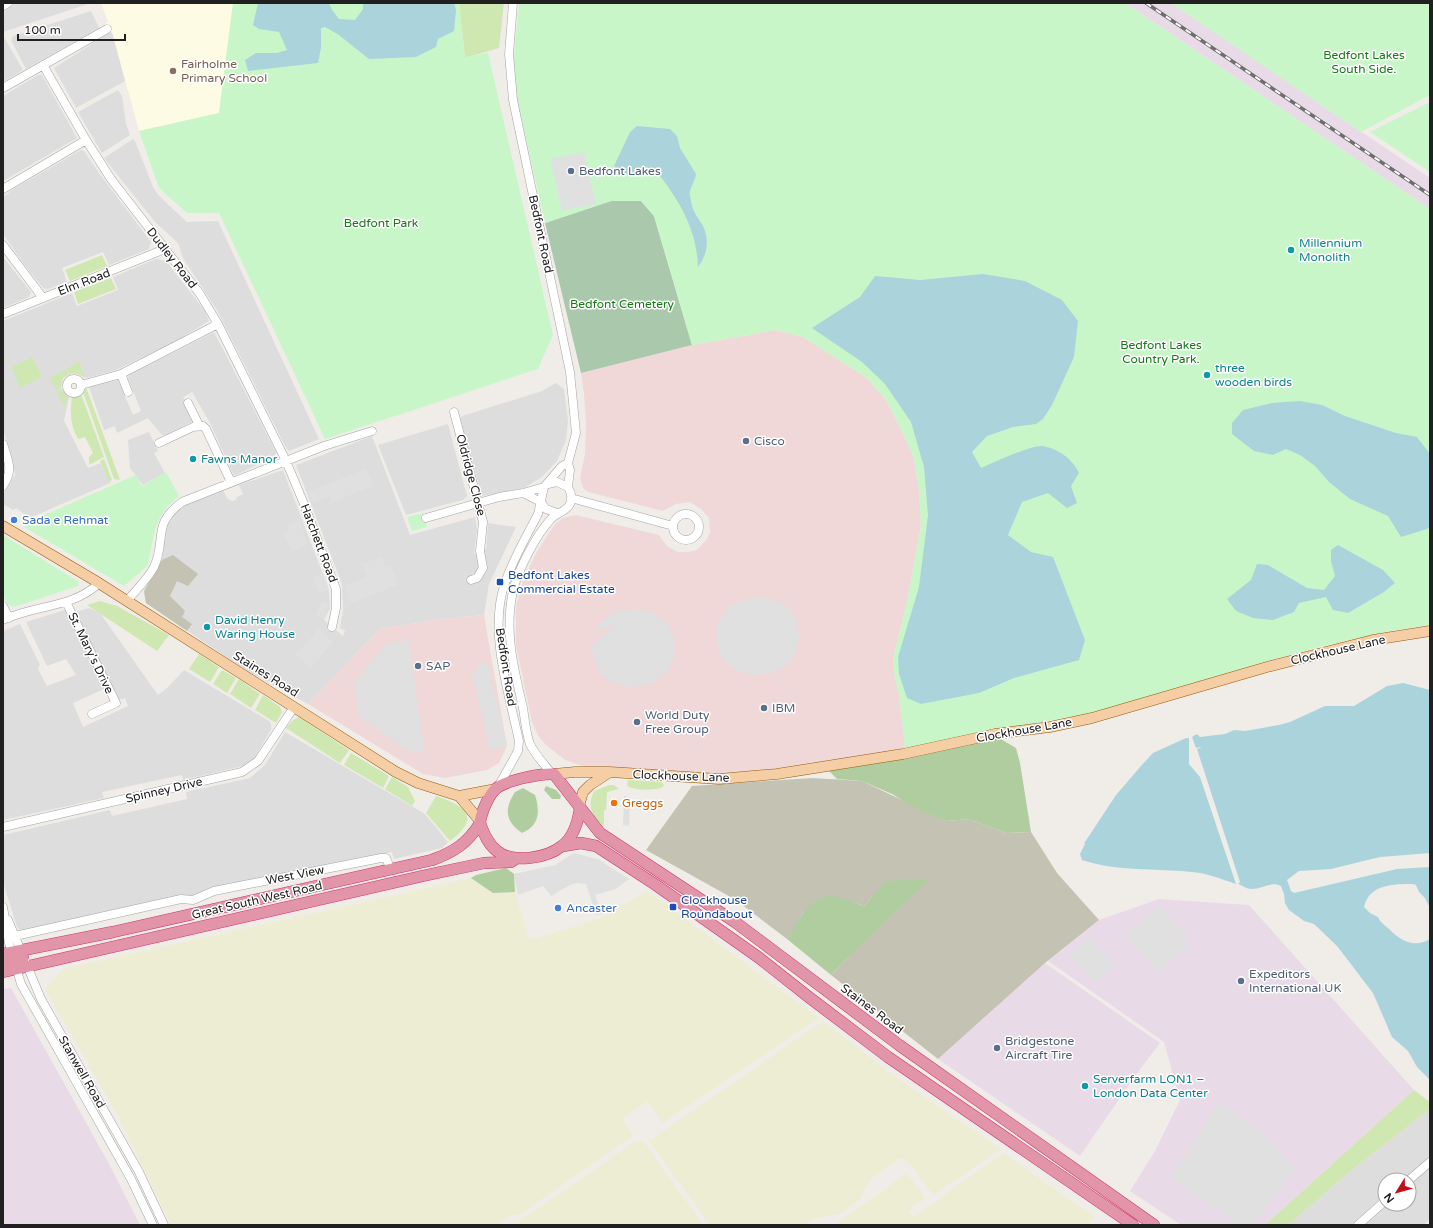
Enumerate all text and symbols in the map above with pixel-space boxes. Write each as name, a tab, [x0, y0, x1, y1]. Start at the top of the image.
scale bar	[18, 16, 125, 42]
text: 100 m	[24, 23, 61, 37]
park label: Bedfont Lakes South Side.	[1323, 48, 1405, 76]
place label: Fairholme Primary School	[181, 57, 267, 85]
marker: Fairholme Primary School	[168, 66, 178, 76]
place label: Bedfont Lakes	[579, 164, 661, 178]
marker: Bedfont Lakes	[566, 166, 576, 176]
street label: Bedfont Road	[526, 194, 556, 274]
park label: Bedfont Park	[344, 216, 419, 230]
street label: Dudley Road	[144, 225, 200, 291]
place label: Millennium Monolith	[1299, 236, 1362, 264]
marker: Millennium Monolith	[1286, 245, 1296, 255]
street label: Elm Road	[56, 266, 112, 298]
park label: Bedfont Cemetery	[570, 297, 675, 311]
park label: Bedfont Lakes Country Park.	[1120, 338, 1202, 366]
place label: three wooden birds	[1215, 361, 1292, 389]
marker: three wooden birds	[1202, 370, 1212, 380]
street label: Oldridge Close	[453, 433, 489, 518]
place label: Cisco	[754, 434, 785, 448]
marker: Cisco	[741, 436, 751, 446]
place label: Fawns Manor	[201, 452, 278, 466]
marker: Fawns Manor	[188, 454, 198, 464]
street label: Hatchett Road	[298, 502, 340, 584]
place label: Sada e Rehmat	[22, 513, 109, 527]
marker: Sada e Rehmat	[9, 515, 19, 525]
place label: Bedfont Lakes Commercial Estate	[508, 568, 615, 596]
marker: Bedfont Lakes Commercial Estate	[495, 577, 505, 587]
street label: St. Mary's Drive	[65, 610, 117, 696]
place label: David Henry Waring House	[215, 613, 295, 641]
marker: David Henry Waring House	[202, 622, 212, 632]
street label: Bedfont Road	[493, 627, 519, 707]
street label: Clockhouse Lane	[1289, 632, 1387, 668]
street label: Staines Road	[231, 648, 301, 700]
place label: SAP	[426, 659, 450, 673]
marker: SAP	[413, 661, 423, 671]
place label: IBM	[772, 701, 795, 715]
marker: IBM	[759, 703, 769, 713]
place label: World Duty Free Group	[645, 708, 710, 736]
street label: Clockhouse Lane	[975, 715, 1073, 745]
marker: World Duty Free Group	[632, 717, 642, 727]
street label: Clockhouse Lane	[632, 767, 730, 785]
street label: Spinney Drive	[124, 774, 204, 806]
place label: Greggs	[622, 796, 663, 810]
marker: Greggs	[609, 798, 619, 808]
street label: West View	[265, 862, 326, 888]
street label: Great South West Road	[190, 878, 324, 922]
place label: Clockhouse Roundabout	[681, 893, 753, 921]
place label: Ancaster	[566, 901, 617, 915]
marker: Clockhouse Roundabout	[668, 902, 678, 912]
marker: Ancaster	[553, 903, 563, 913]
place label: Expeditors International UK	[1249, 967, 1341, 995]
marker: Expeditors International UK	[1236, 976, 1246, 986]
street label: Staines Road	[838, 981, 906, 1037]
street label: Stanwell Road	[56, 1033, 108, 1111]
place label: Bridgestone Aircraft Tire	[1005, 1034, 1075, 1062]
marker: Bridgestone Aircraft Tire	[992, 1043, 1002, 1053]
place label: Serverfarm LON1 – London Data Center	[1093, 1072, 1208, 1100]
marker: Serverfarm LON1 – London Data Center	[1080, 1081, 1090, 1091]
north arrow	[1377, 1172, 1417, 1212]
text: N	[1382, 1190, 1397, 1205]

